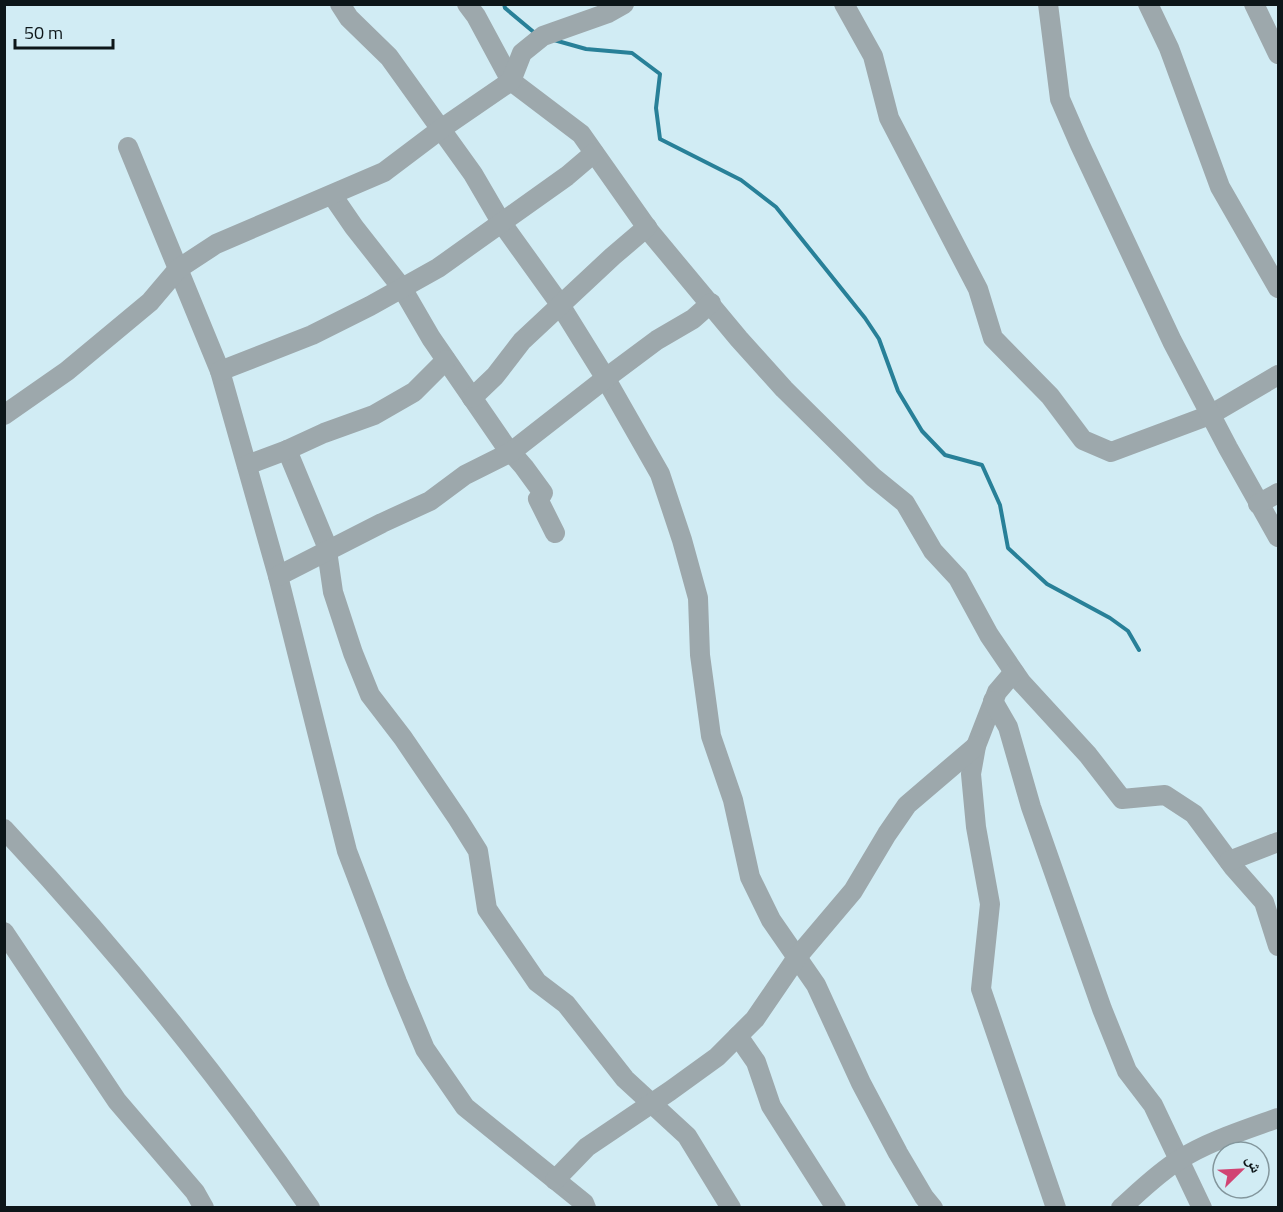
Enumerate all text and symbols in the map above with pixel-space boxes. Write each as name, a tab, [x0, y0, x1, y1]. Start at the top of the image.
scale bar	[15, 12, 112, 50]
text: 50 m	[24, 19, 63, 46]
north arrow	[1211, 1140, 1271, 1200]
text: ش	[1240, 1151, 1269, 1177]

